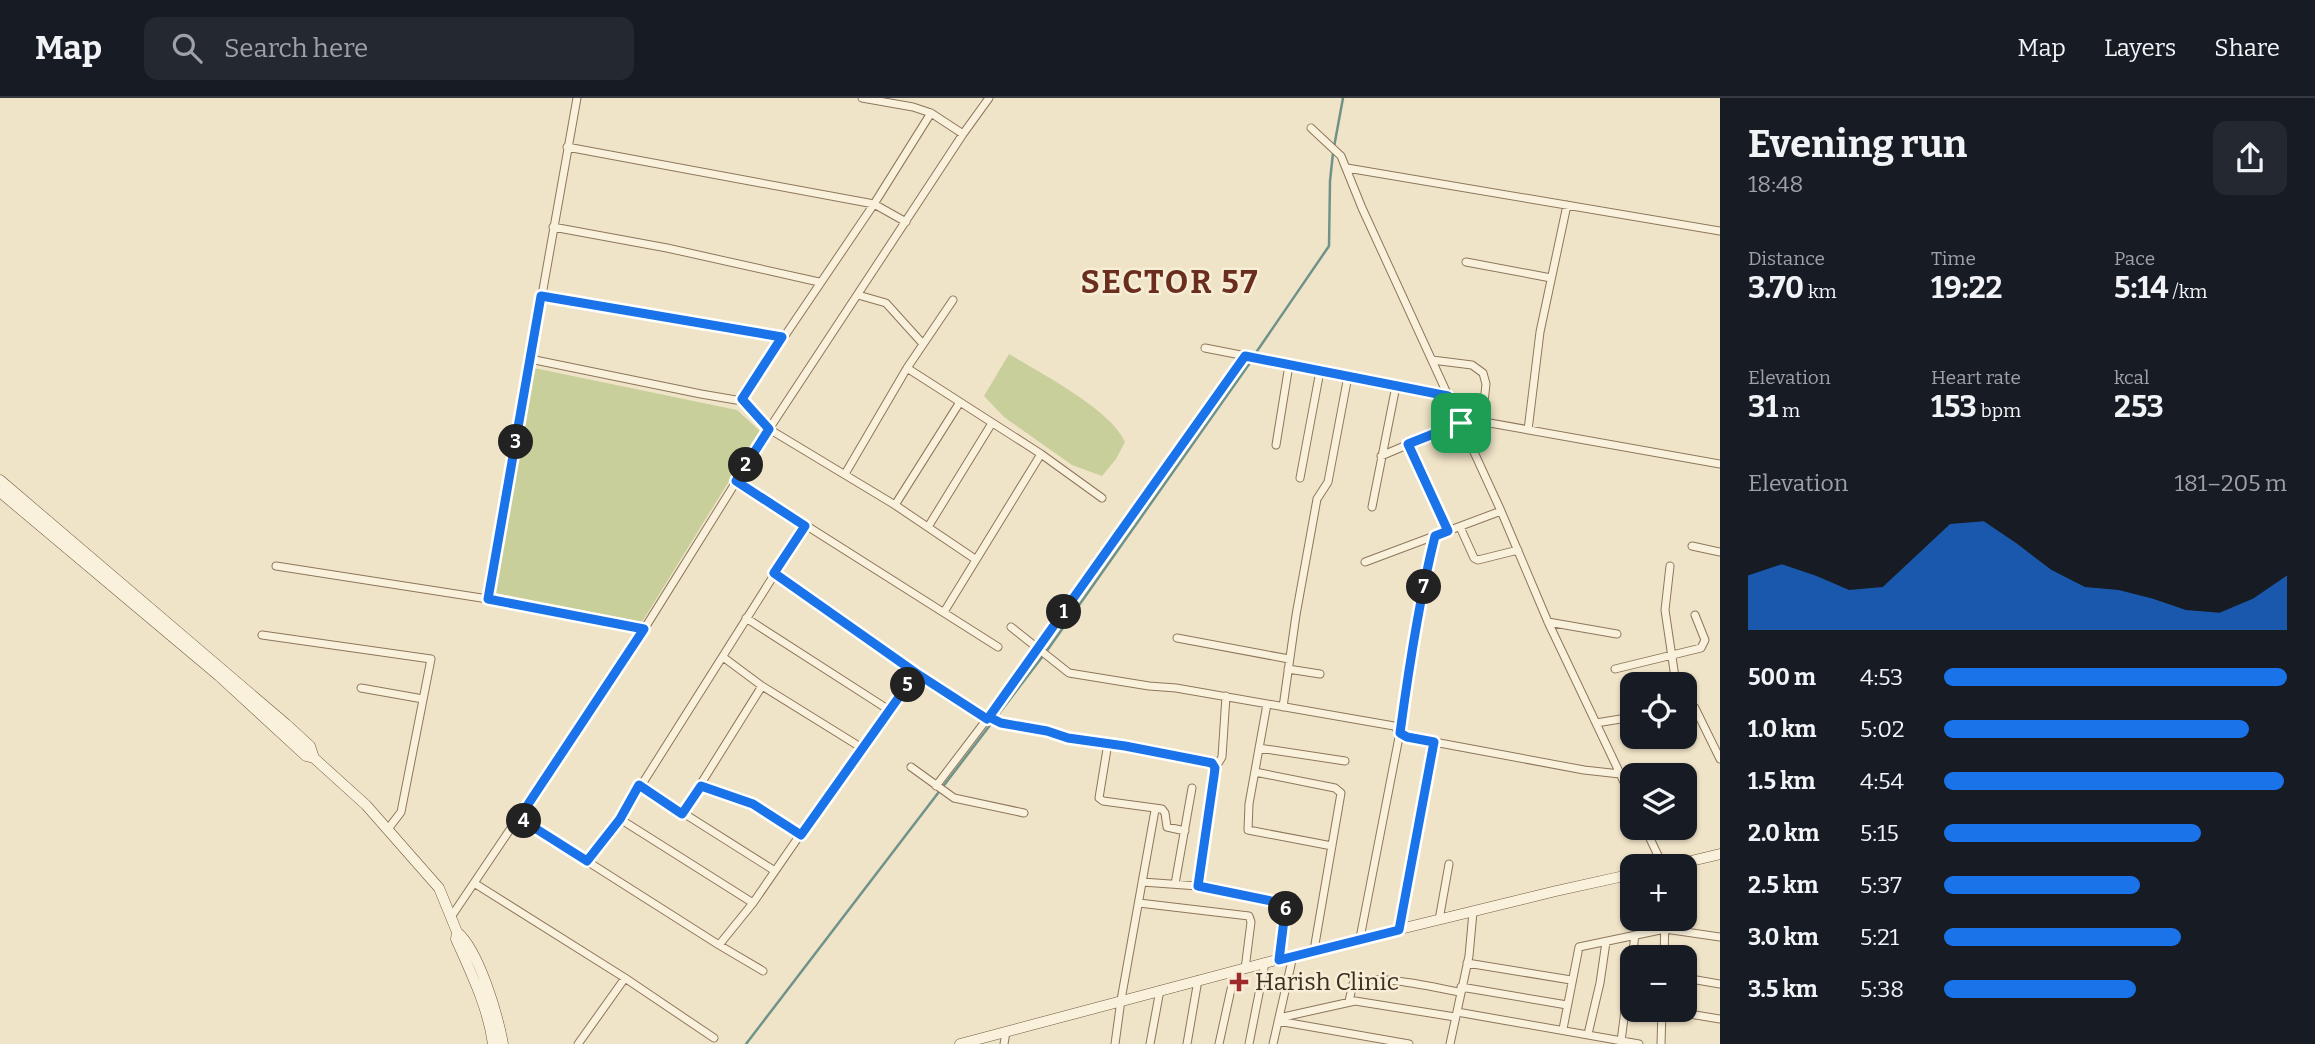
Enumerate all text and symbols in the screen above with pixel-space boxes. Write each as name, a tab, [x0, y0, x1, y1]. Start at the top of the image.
search box	[144, 17, 634, 80]
text: Map	[35, 28, 102, 68]
icon: search	[168, 29, 206, 67]
text: Search here	[224, 33, 368, 64]
text: Map	[2018, 34, 2066, 62]
text: Layers	[2104, 34, 2176, 62]
text: Share	[2214, 34, 2280, 62]
text: Evening run	[1748, 121, 1967, 167]
button: share	[2213, 121, 2287, 195]
text: 18:48	[1748, 170, 1803, 198]
text: Distance	[1748, 247, 1825, 270]
text: Time	[1931, 247, 1976, 270]
text: Pace	[2114, 247, 2155, 270]
district label: SECTOR 57	[1081, 263, 1259, 301]
text: 3.70	[1748, 270, 1804, 306]
text: 19:22	[1931, 270, 2002, 306]
text: 5:14	[2114, 270, 2169, 306]
text: km	[1804, 280, 1837, 303]
text: /km	[2169, 280, 2207, 303]
text: Elevation	[1748, 366, 1831, 389]
text: Heart rate	[1931, 366, 2021, 389]
text: kcal	[2114, 366, 2149, 389]
text: 31	[1748, 389, 1778, 425]
text: 153	[1931, 389, 1977, 425]
text: 253	[2114, 389, 2164, 425]
pin	[1431, 393, 1491, 453]
text: m	[1778, 399, 1800, 422]
text: bpm	[1977, 399, 2021, 422]
icon: arrive	[1442, 404, 1480, 442]
pin: 3	[498, 424, 534, 460]
text: 3	[510, 430, 521, 453]
pin: 2	[728, 448, 764, 482]
text: 2	[740, 453, 751, 476]
text: Elevation	[1748, 469, 1848, 497]
text: 181–205 m	[2175, 469, 2287, 497]
pin: 7	[1406, 570, 1442, 604]
text: 7	[1418, 575, 1429, 598]
pin: 1	[1046, 594, 1082, 630]
text: 1	[1059, 600, 1068, 623]
text: 500 m	[1748, 663, 1816, 691]
text: 4:53	[1860, 663, 1903, 691]
pin: 5	[890, 668, 926, 702]
map controls	[1620, 672, 1697, 1022]
button: locate	[1620, 672, 1697, 749]
text: 5	[902, 673, 913, 696]
text: 1.0 km	[1748, 715, 1817, 743]
text: 5:02	[1860, 715, 1904, 743]
button: layers	[1620, 763, 1697, 840]
text: 1.5 km	[1748, 767, 1815, 795]
text: 4:54	[1860, 767, 1904, 795]
pin: 4	[506, 804, 542, 838]
text: 4	[518, 809, 529, 832]
text: 2.0 km	[1748, 819, 1819, 847]
text: 5:15	[1860, 819, 1899, 847]
button: +	[1620, 854, 1697, 931]
text: 2.5 km	[1748, 871, 1818, 899]
text: 5:37	[1860, 871, 1902, 899]
pin: 6	[1268, 892, 1304, 926]
text: 6	[1280, 897, 1291, 920]
text: 3.0 km	[1748, 923, 1819, 951]
text: 5:21	[1860, 923, 1899, 951]
button: −	[1620, 945, 1697, 1022]
place label: Harish Clinic	[1255, 968, 1399, 996]
marker: Harish Clinic	[1229, 972, 1249, 992]
text: 3.5 km	[1748, 975, 1818, 1003]
text: 5:38	[1860, 975, 1904, 1003]

